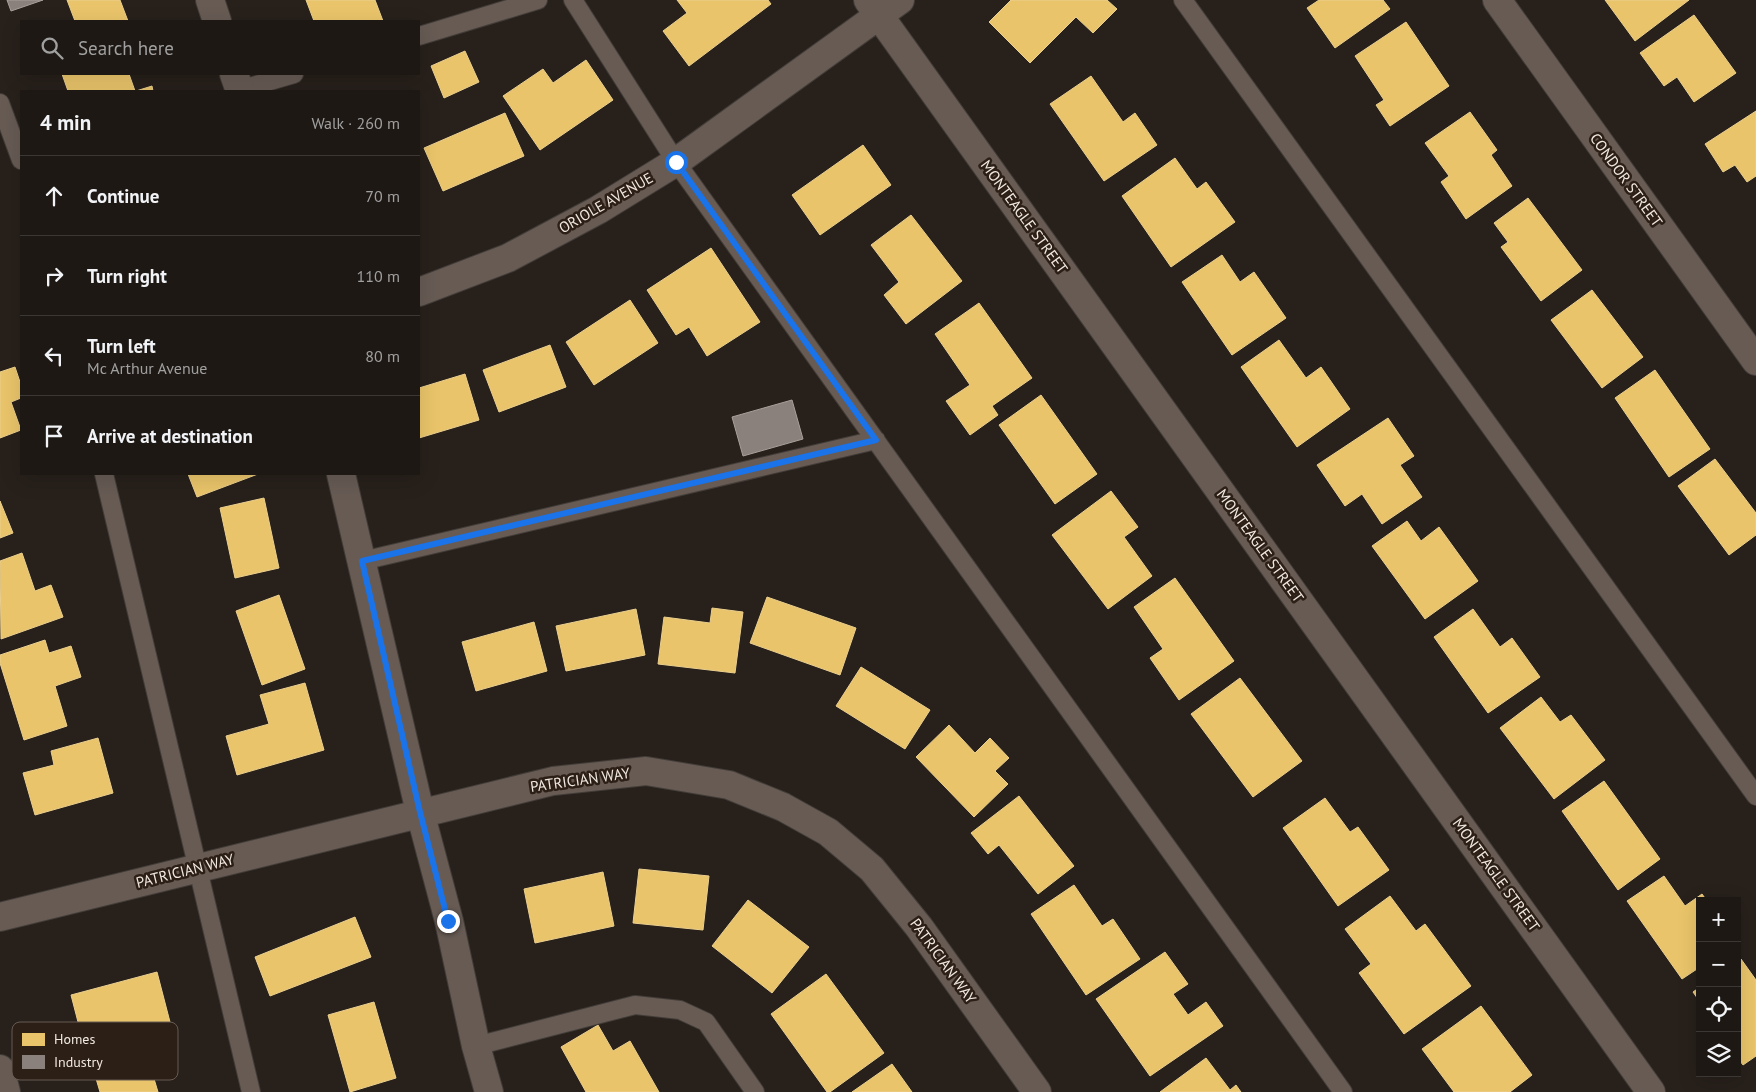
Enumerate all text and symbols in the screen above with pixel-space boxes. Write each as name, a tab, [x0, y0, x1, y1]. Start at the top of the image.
search box	[20, 20, 420, 75]
icon: search	[38, 34, 66, 62]
text: Search here	[78, 36, 174, 60]
text: 4 min	[40, 109, 91, 136]
text: Walk · 260 m	[311, 113, 400, 133]
street label: CONDOR STREET	[1586, 129, 1667, 231]
route start	[665, 151, 688, 174]
street label: MONTEAGLE STREET	[977, 156, 1072, 278]
street label: ORIOLE AVENUE	[555, 168, 656, 237]
icon: ahead	[40, 182, 68, 210]
text: Continue	[87, 184, 159, 208]
text: 70 m	[365, 186, 400, 206]
icon: right	[40, 262, 68, 290]
text: Turn right	[87, 264, 167, 288]
text: 110 m	[357, 266, 400, 286]
text: Turn left	[87, 334, 156, 358]
icon: left	[40, 342, 68, 370]
text: 80 m	[365, 346, 400, 366]
text: Mc Arthur Avenue	[87, 358, 208, 378]
icon: arrive	[40, 422, 68, 450]
text: Arrive at destination	[87, 424, 253, 448]
street label: MONTEAGLE STREET	[1213, 485, 1308, 607]
street label: PATRICIAN WAY	[529, 763, 632, 796]
street label: MONTEAGLE STREET	[1449, 814, 1544, 936]
street label: PATRICIAN WAY	[134, 849, 237, 892]
map controls	[1696, 897, 1741, 1077]
button: +	[1696, 897, 1741, 942]
route end	[437, 910, 460, 933]
street label: PATRICIAN WAY	[906, 914, 981, 1007]
button: −	[1696, 942, 1741, 987]
button: locate	[1696, 987, 1741, 1032]
legend	[12, 1022, 178, 1080]
text: Homes	[54, 1030, 95, 1048]
button: layers	[1696, 1032, 1741, 1077]
text: Industry	[54, 1053, 103, 1071]

